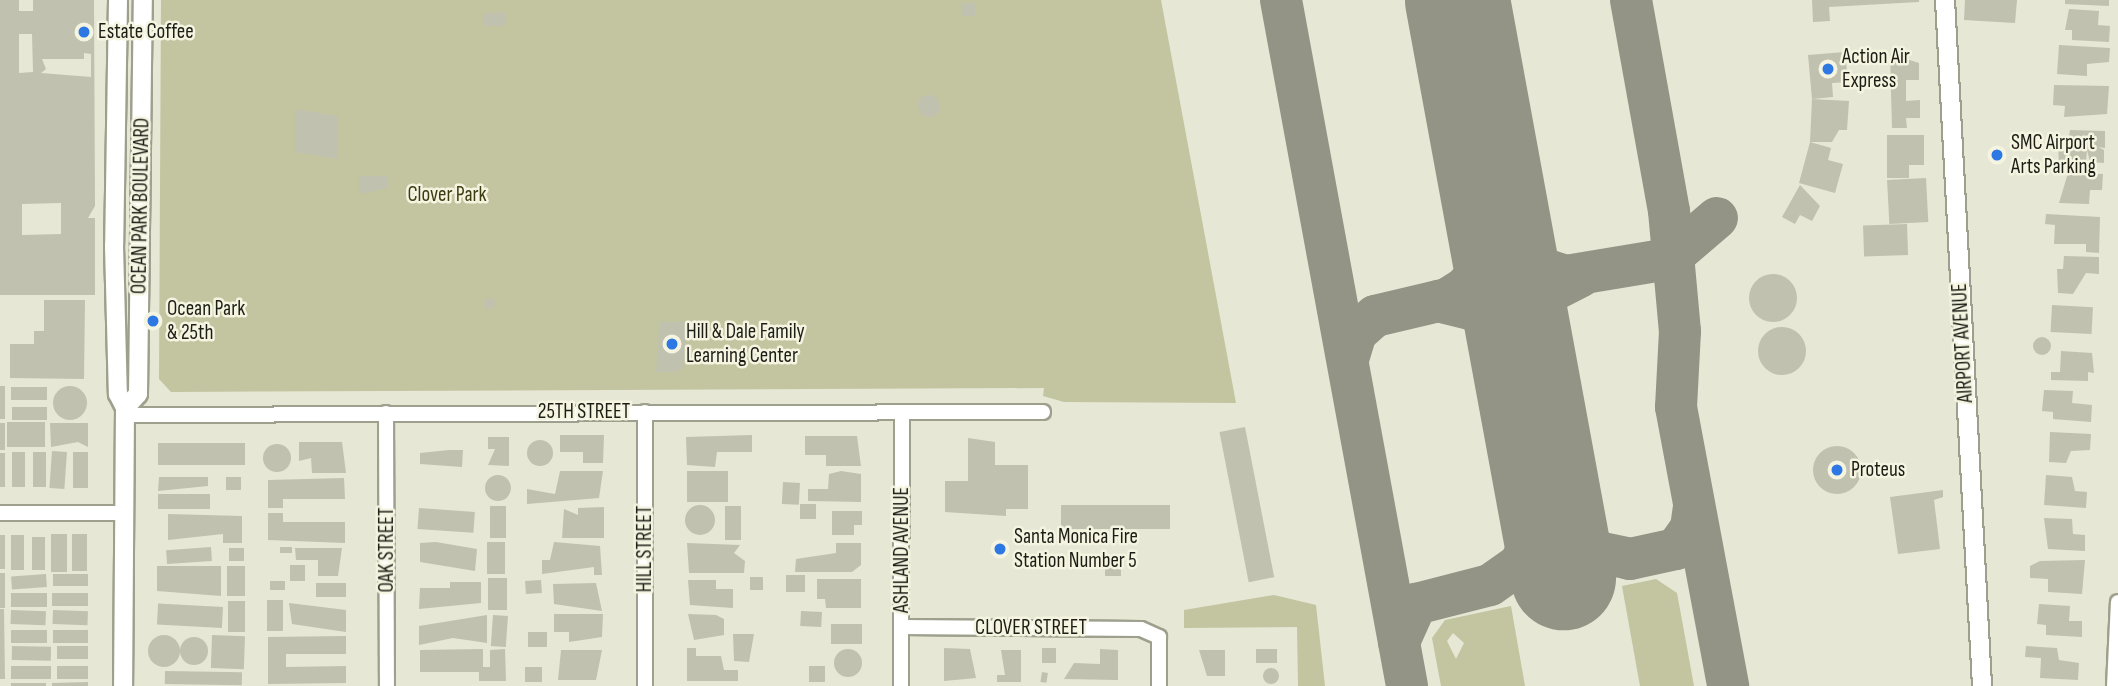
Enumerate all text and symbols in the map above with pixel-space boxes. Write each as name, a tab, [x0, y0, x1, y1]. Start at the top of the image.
place label: Estate Coffee	[98, 19, 194, 45]
marker: Estate Coffee	[76, 24, 92, 40]
place label: Action Air Express	[1842, 44, 1910, 94]
marker: Action Air Express	[1820, 61, 1836, 77]
street label: OCEAN PARK BOULEVARD	[127, 118, 155, 294]
place label: SMC Airport Arts Parking	[2011, 130, 2096, 180]
marker: SMC Airport Arts Parking	[1989, 147, 2005, 163]
park label: Clover Park	[407, 182, 487, 208]
street label: AIRPORT AVENUE	[1947, 283, 1979, 403]
place label: Ocean Park & 25th	[167, 296, 245, 346]
marker: Ocean Park & 25th	[145, 313, 161, 329]
place label: Hill & Dale Family Learning Center	[686, 319, 805, 369]
marker: Hill & Dale Family Learning Center	[664, 336, 680, 352]
street label: 25TH STREET	[538, 399, 630, 425]
place label: Proteus	[1851, 457, 1905, 483]
marker: Proteus	[1829, 462, 1845, 478]
street label: ASHLAND AVENUE	[889, 487, 915, 613]
street label: HILL STREET	[632, 506, 658, 592]
street label: OAK STREET	[374, 507, 400, 593]
place label: Santa Monica Fire Station Number 5	[1014, 524, 1138, 574]
marker: Santa Monica Fire Station Number 5	[992, 541, 1008, 557]
street label: CLOVER STREET	[975, 615, 1087, 641]

